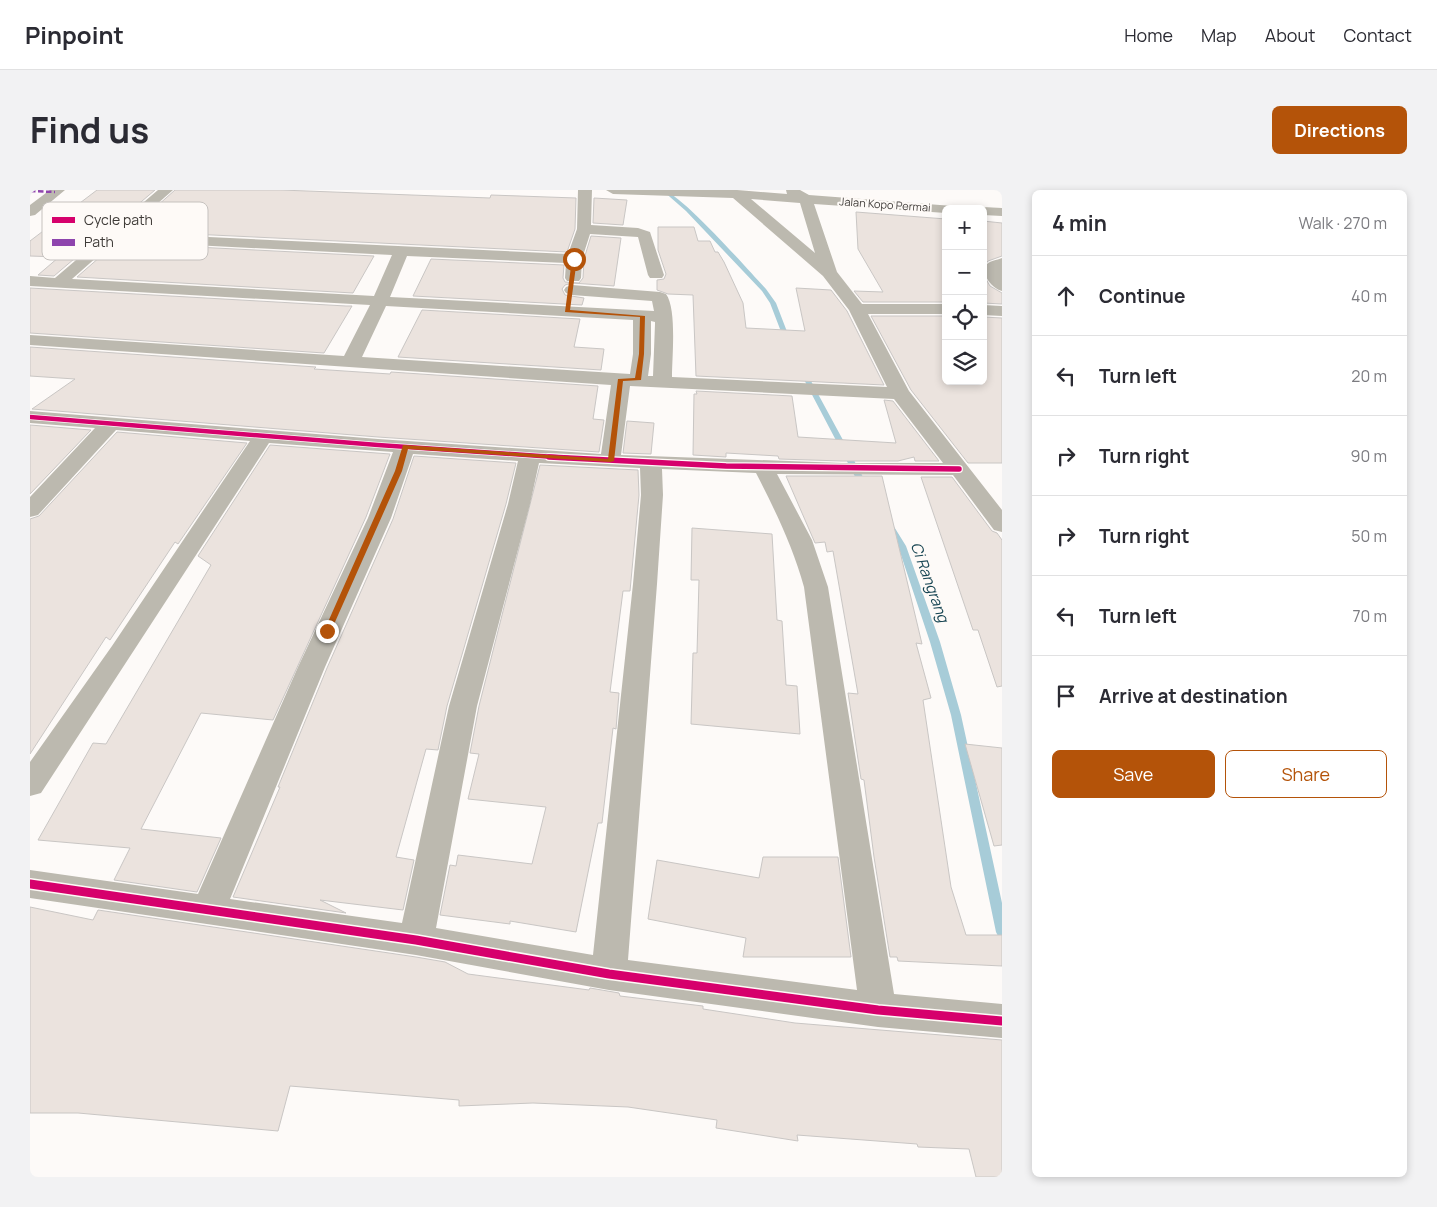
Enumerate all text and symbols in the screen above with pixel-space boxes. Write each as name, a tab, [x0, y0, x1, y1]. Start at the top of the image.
text: Pinpoint	[25, 18, 124, 51]
text: Home	[1124, 23, 1173, 47]
text: Map	[1201, 23, 1237, 47]
text: About	[1265, 23, 1315, 47]
text: Contact	[1343, 23, 1412, 47]
text: Find us	[30, 106, 149, 154]
button: Directions	[1272, 106, 1407, 154]
street label: Jalan Kopo Permai	[839, 193, 931, 215]
legend	[42, 202, 208, 260]
map controls	[942, 205, 987, 385]
button: +	[942, 205, 987, 250]
text: 4 min	[1052, 209, 1107, 237]
text: Cycle path	[84, 210, 153, 229]
text: Walk · 270 m	[1298, 212, 1387, 234]
text: Path	[84, 232, 114, 251]
route start	[563, 248, 586, 271]
button: −	[942, 250, 987, 295]
icon: ahead	[1052, 282, 1080, 310]
text: Continue	[1099, 283, 1185, 309]
text: 40 m	[1351, 285, 1387, 307]
button: locate	[942, 295, 987, 340]
button: layers	[942, 340, 987, 385]
icon: left	[1052, 362, 1080, 390]
text: Turn left	[1099, 363, 1177, 389]
text: 20 m	[1351, 365, 1387, 387]
icon: right	[1052, 442, 1080, 470]
text: Turn right	[1099, 443, 1189, 469]
text: 90 m	[1351, 445, 1387, 467]
icon: right	[1052, 522, 1080, 550]
text: Turn right	[1099, 523, 1189, 549]
text: 50 m	[1351, 525, 1387, 547]
water label: Ci Rangrang	[906, 539, 955, 626]
icon: left	[1052, 602, 1080, 630]
text: Turn left	[1099, 603, 1177, 629]
text: 70 m	[1352, 605, 1387, 627]
route end	[316, 620, 339, 643]
icon: arrive	[1052, 682, 1080, 710]
text: Arrive at destination	[1099, 683, 1288, 709]
button: Save	[1052, 750, 1215, 798]
button: Share	[1225, 750, 1387, 798]

